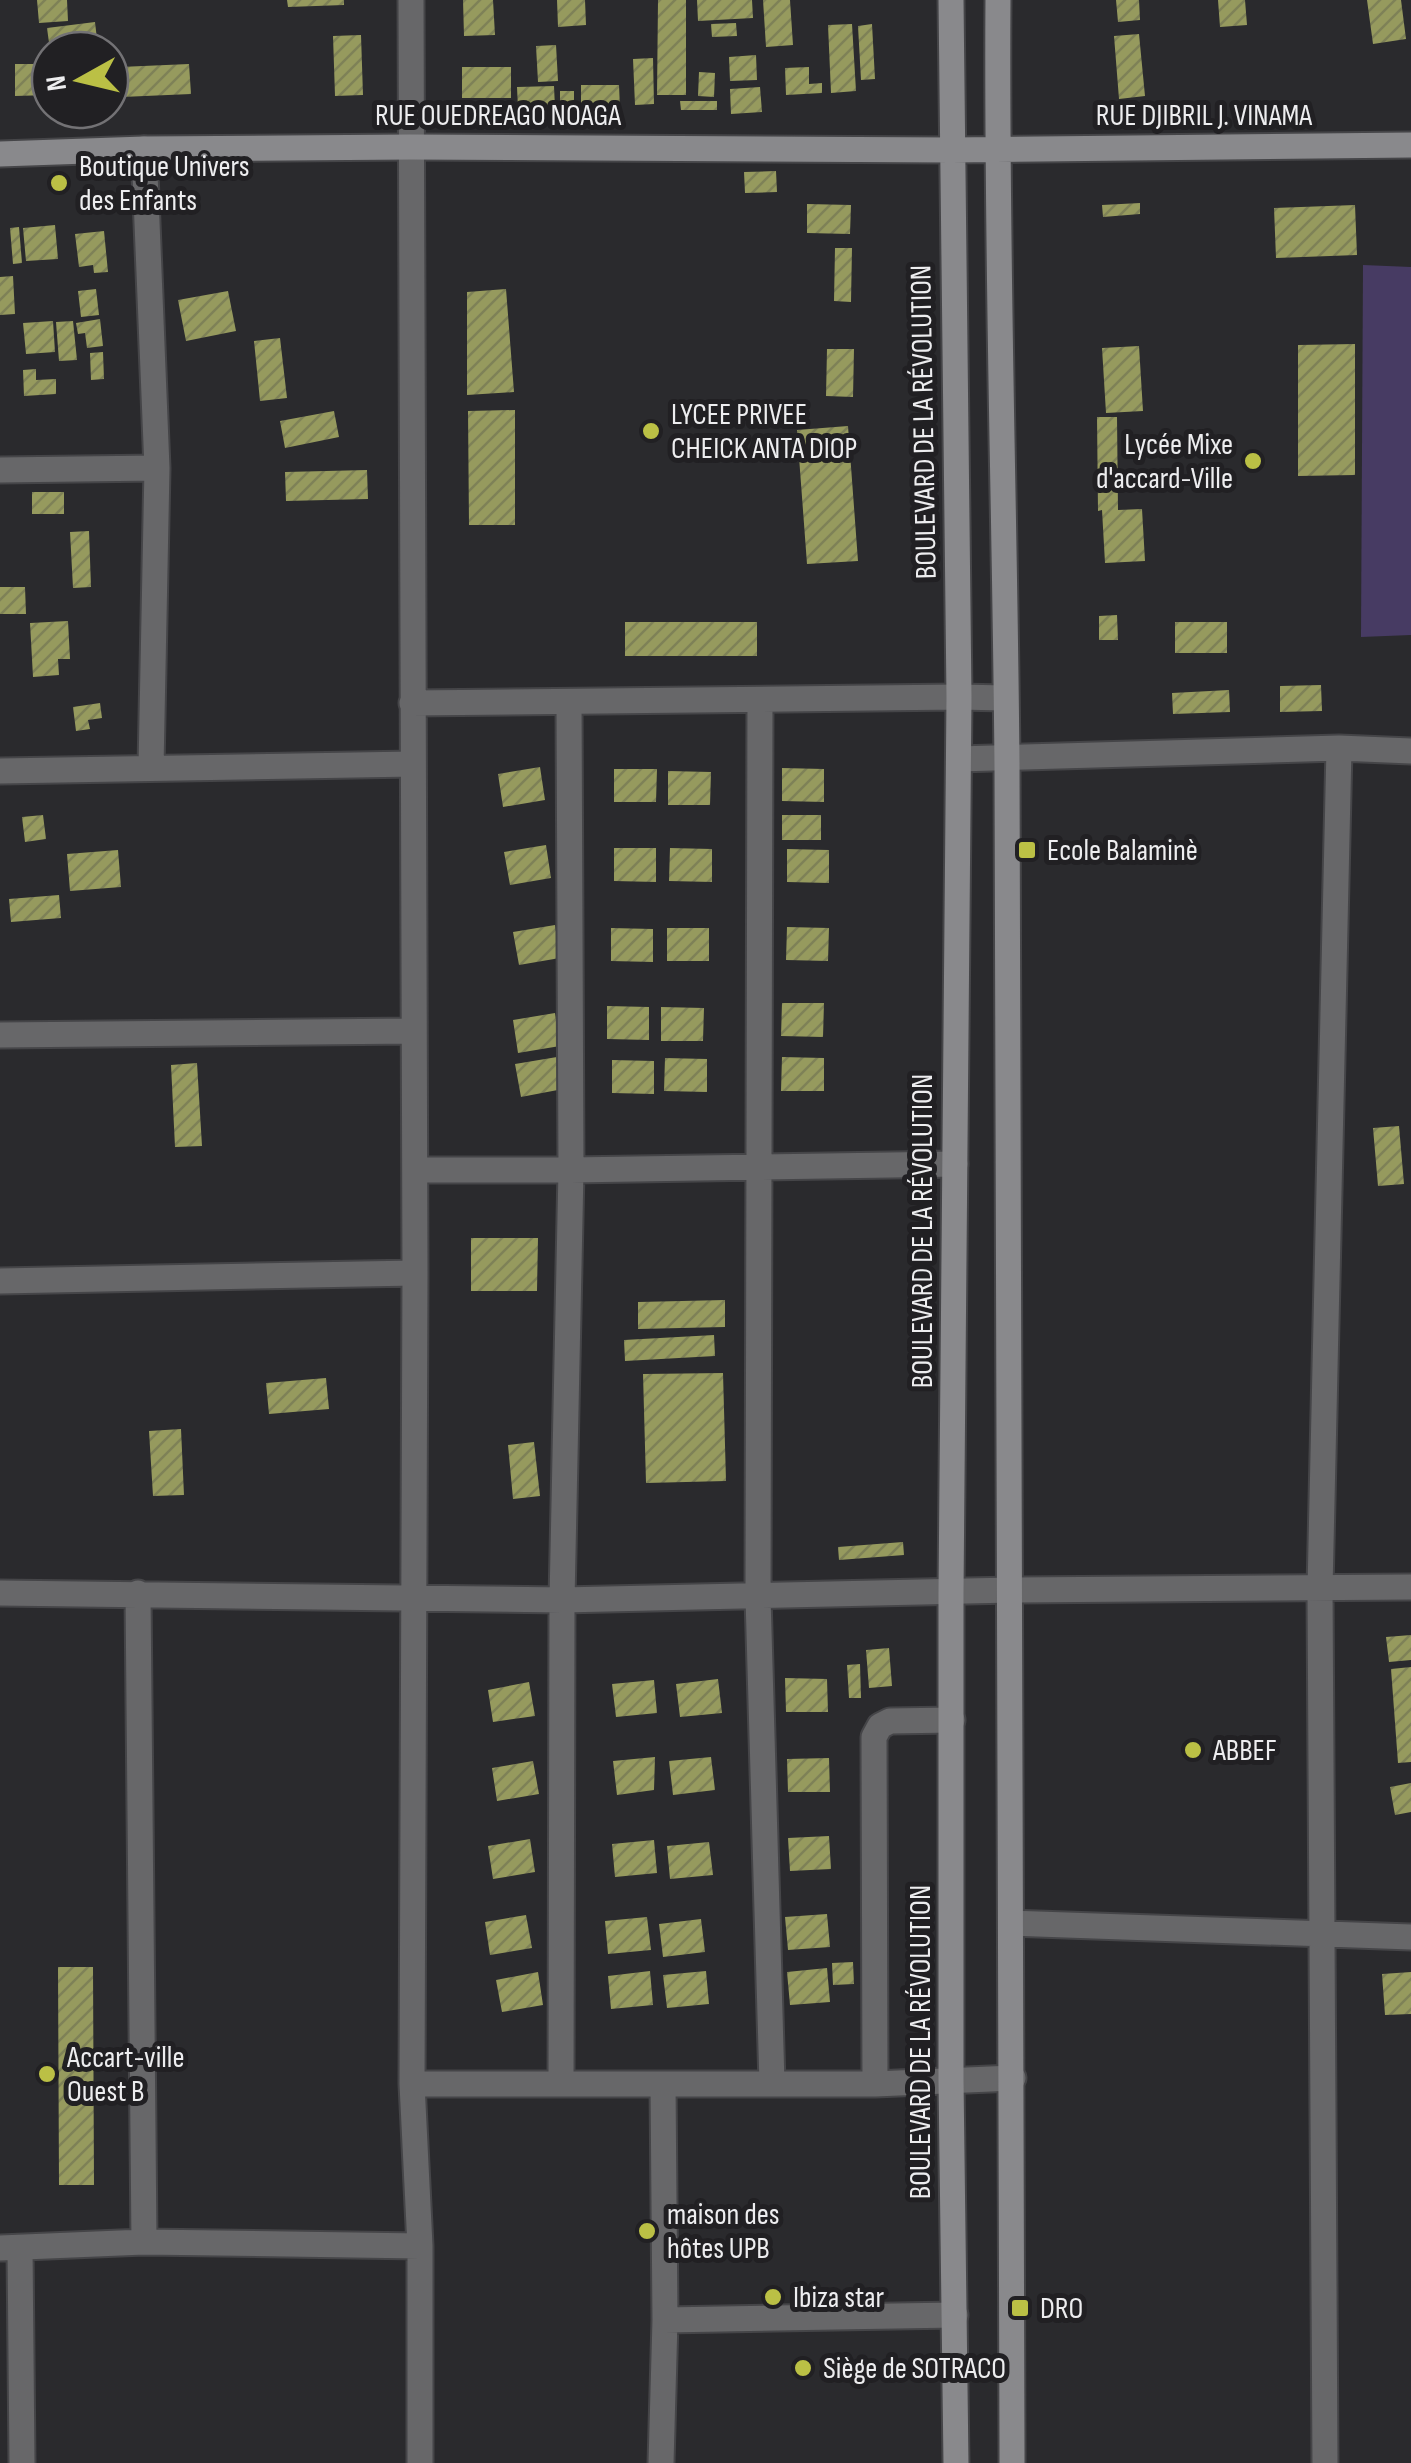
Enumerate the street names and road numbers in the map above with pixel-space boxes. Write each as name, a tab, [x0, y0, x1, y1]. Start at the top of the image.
street label: RUE OUEDREAGO NOAGA	[375, 98, 621, 134]
street label: RUE DJIBRIL J. VINAMA	[1096, 98, 1312, 134]
street label: BOULEVARD DE LA RÉVOLUTION	[903, 265, 945, 579]
street label: BOULEVARD DE LA RÉVOLUTION	[905, 1074, 941, 1388]
street label: BOULEVARD DE LA RÉVOLUTION	[903, 1885, 939, 2199]

